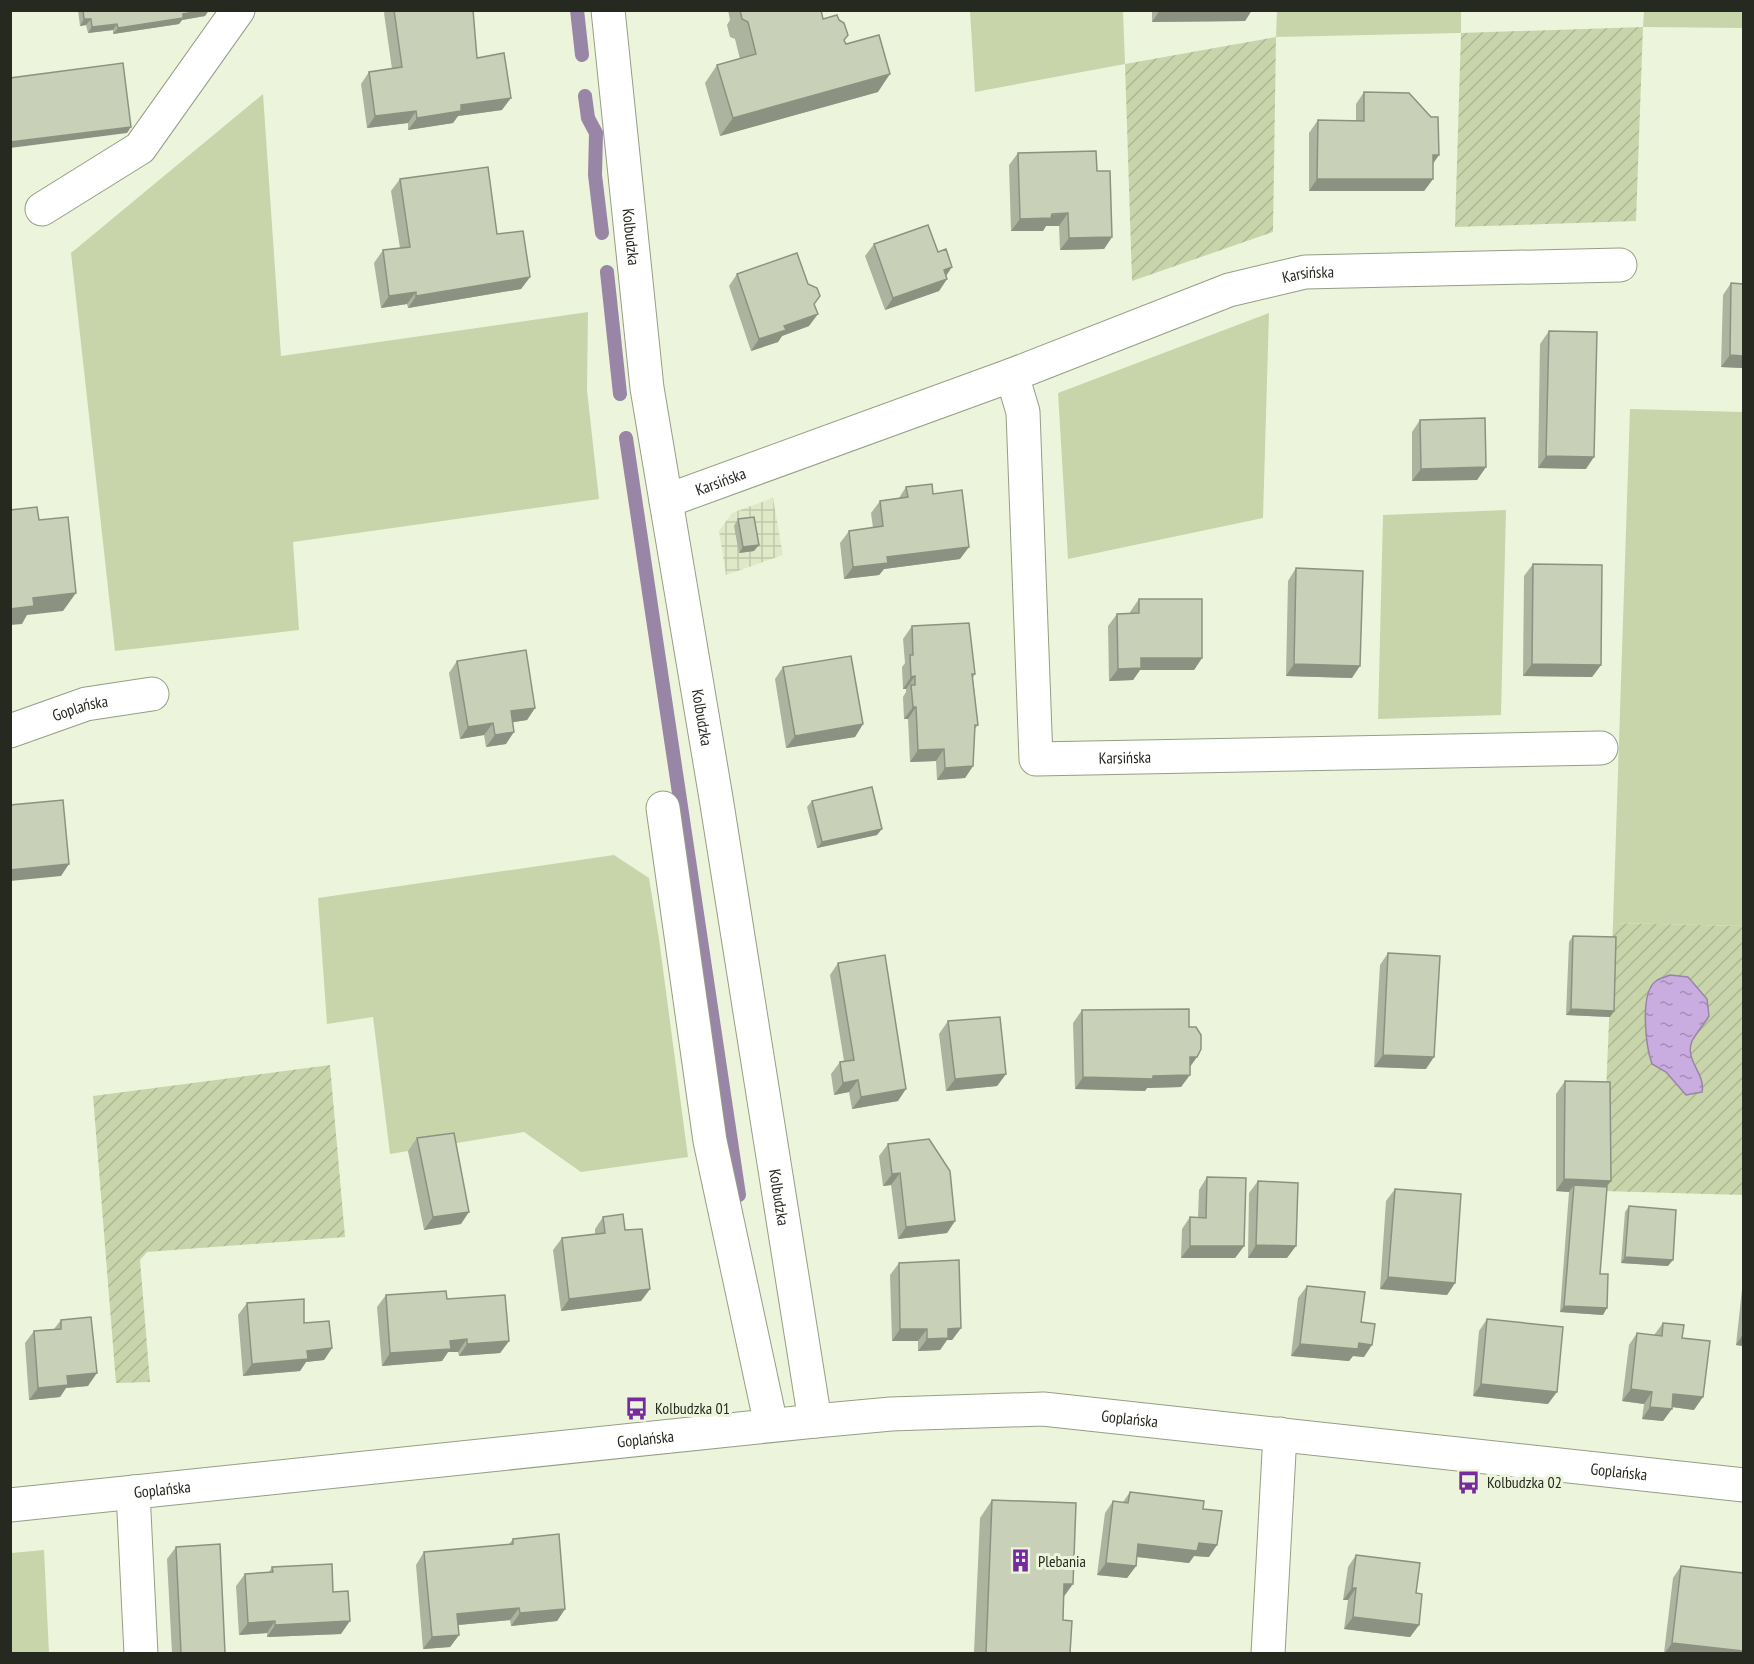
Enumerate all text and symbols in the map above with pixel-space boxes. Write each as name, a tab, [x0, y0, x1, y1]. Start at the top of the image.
street label: Kolbudzka	[619, 207, 644, 266]
street label: Karsińska	[1280, 261, 1334, 287]
street label: Karsińska	[692, 463, 749, 500]
street label: Kolbudzka	[688, 688, 717, 747]
street label: Goplańska	[50, 691, 109, 725]
street label: Karsińska	[1099, 747, 1151, 768]
street label: Kolbudzka	[765, 1167, 794, 1227]
bus stop icon: Kolbudzka 01	[624, 1395, 650, 1421]
place label: Kolbudzka 01	[655, 1398, 730, 1418]
street label: Goplańska	[1100, 1405, 1159, 1431]
street label: Goplańska	[616, 1426, 675, 1452]
street label: Goplańska	[1589, 1458, 1648, 1484]
bus stop icon: Kolbudzka 02	[1456, 1469, 1482, 1495]
place label: Kolbudzka 02	[1487, 1472, 1562, 1492]
street label: Goplańska	[133, 1476, 192, 1502]
building icon: Plebania	[1007, 1548, 1033, 1574]
place label: Plebania	[1038, 1551, 1086, 1571]

